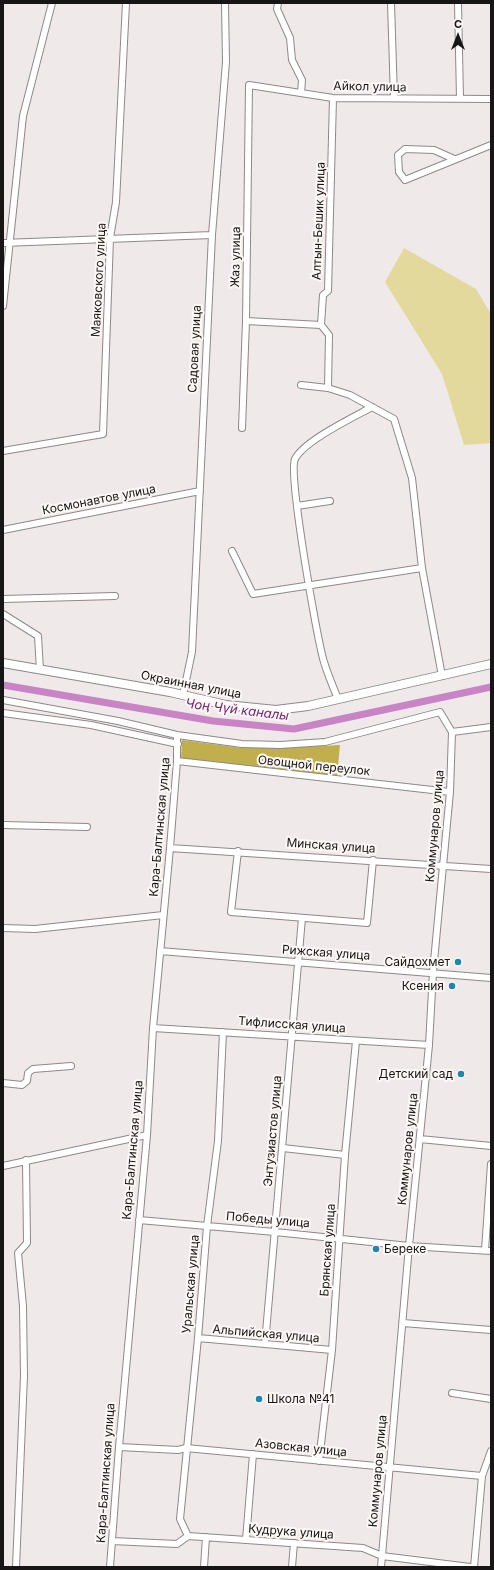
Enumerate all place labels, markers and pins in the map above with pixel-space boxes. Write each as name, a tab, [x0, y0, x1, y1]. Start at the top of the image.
place label: Сайдохмет	[385, 955, 450, 969]
marker: Сайдохмет	[453, 957, 463, 967]
place label: Ксения	[402, 979, 444, 993]
marker: Ксения	[447, 981, 457, 991]
place label: Детский сад	[379, 1067, 453, 1081]
marker: Детский сад	[456, 1069, 466, 1079]
place label: Береке	[384, 1242, 426, 1256]
marker: Береке	[371, 1244, 381, 1254]
place label: Школа №41	[267, 1392, 334, 1406]
marker: Школа №41	[254, 1394, 264, 1404]

